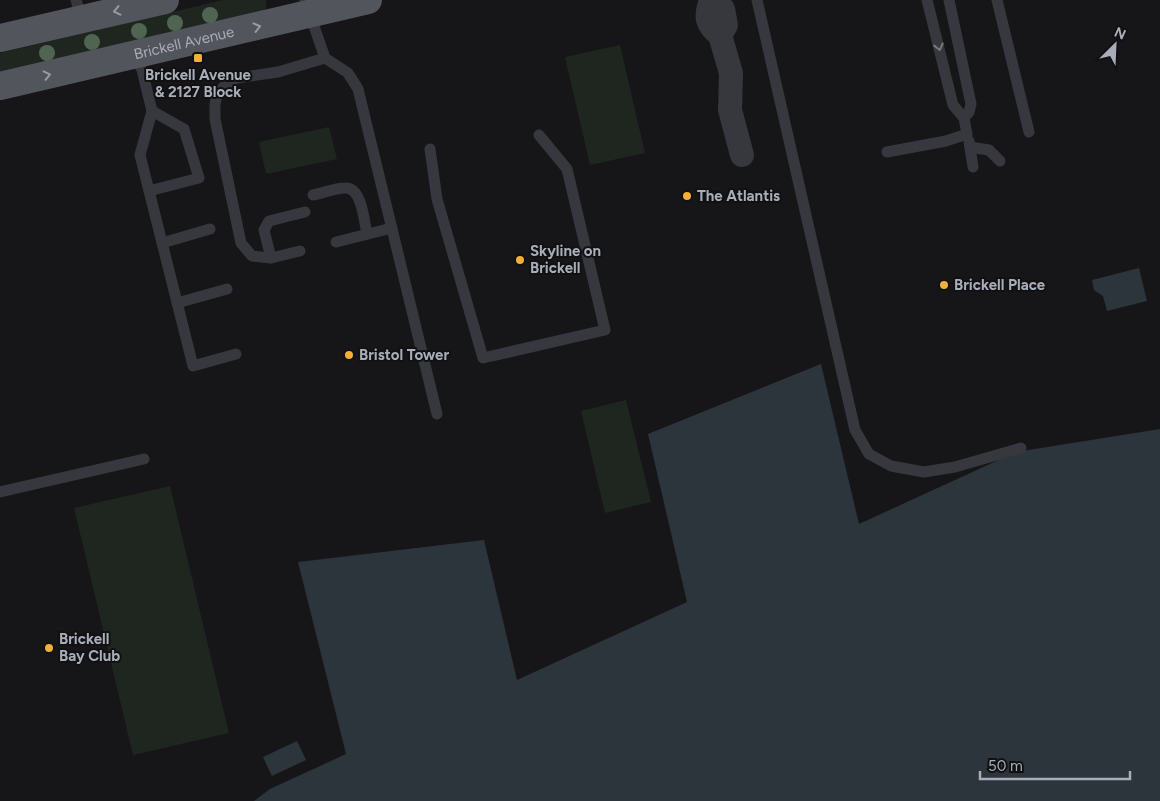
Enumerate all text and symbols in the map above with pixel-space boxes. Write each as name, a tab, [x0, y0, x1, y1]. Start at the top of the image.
one-way arrow	[113, 5, 122, 16]
north arrow	[1090, 20, 1140, 70]
one-way arrow	[252, 22, 261, 33]
street label: Brickell Avenue	[132, 23, 236, 63]
text: N	[1112, 24, 1128, 44]
one-way arrow	[933, 43, 943, 51]
marker: Brickell Avenue & 2127 Block	[192, 52, 204, 64]
place label: Brickell Avenue & 2127 Block	[145, 66, 252, 101]
one-way arrow	[43, 70, 52, 81]
place label: The Atlantis	[697, 187, 780, 205]
marker: The Atlantis	[681, 190, 693, 202]
place label: Skyline on Brickell	[530, 242, 601, 277]
marker: Skyline on Brickell	[514, 254, 526, 266]
place label: Brickell Place	[954, 276, 1046, 294]
marker: Brickell Place	[938, 279, 950, 291]
place label: Bristol Tower	[359, 346, 449, 364]
marker: Bristol Tower	[343, 349, 355, 361]
place label: Brickell Bay Club	[59, 630, 120, 665]
marker: Brickell Bay Club	[43, 642, 55, 654]
scale bar	[980, 748, 1130, 780]
text: 50 m	[988, 757, 1023, 775]

